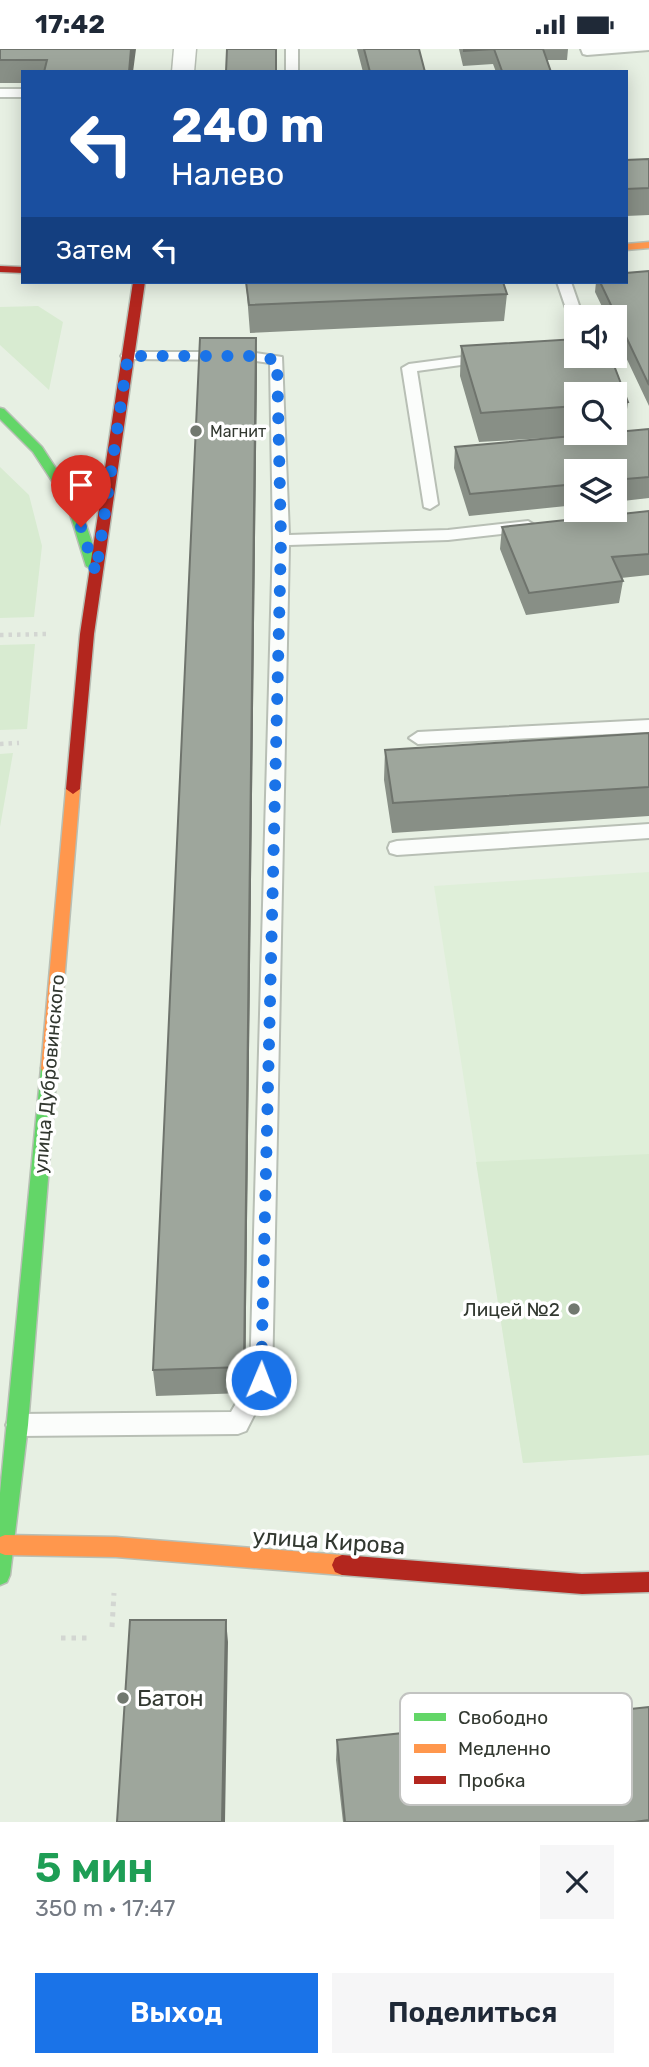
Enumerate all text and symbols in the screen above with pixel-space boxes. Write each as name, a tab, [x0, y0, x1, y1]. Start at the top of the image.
text: 17:42	[35, 9, 105, 40]
text: 240 m	[171, 96, 325, 154]
icon: left	[56, 98, 147, 189]
text: Налево	[171, 155, 284, 193]
icon: left	[146, 231, 184, 269]
text: Затем	[56, 235, 132, 266]
map controls	[564, 305, 627, 522]
button: sound	[564, 305, 627, 368]
button: search	[564, 382, 627, 445]
place label: Магнит	[210, 422, 266, 441]
marker: Магнит	[188, 423, 204, 439]
pin	[51, 455, 111, 527]
button: layers	[564, 459, 627, 522]
icon: arrive	[62, 466, 100, 504]
street label: улица Дубровинского	[29, 973, 69, 1175]
place label: Лицей №2	[463, 1298, 560, 1321]
marker: Лицей №2	[566, 1301, 582, 1317]
position arrow	[224, 1343, 298, 1417]
street label: улица Кирова	[252, 1522, 406, 1560]
place label: Батон	[137, 1684, 203, 1712]
marker: Батон	[115, 1690, 131, 1706]
legend	[400, 1693, 632, 1805]
text: Свободно	[458, 1706, 548, 1729]
text: Медленно	[458, 1737, 551, 1760]
text: Пробка	[458, 1769, 526, 1792]
text: 5 мин	[35, 1843, 154, 1893]
button: close	[540, 1845, 614, 1919]
text: 350 m · 17:47	[35, 1894, 175, 1922]
button: Выход	[35, 1973, 318, 2053]
button: Поделиться	[332, 1973, 614, 2053]

